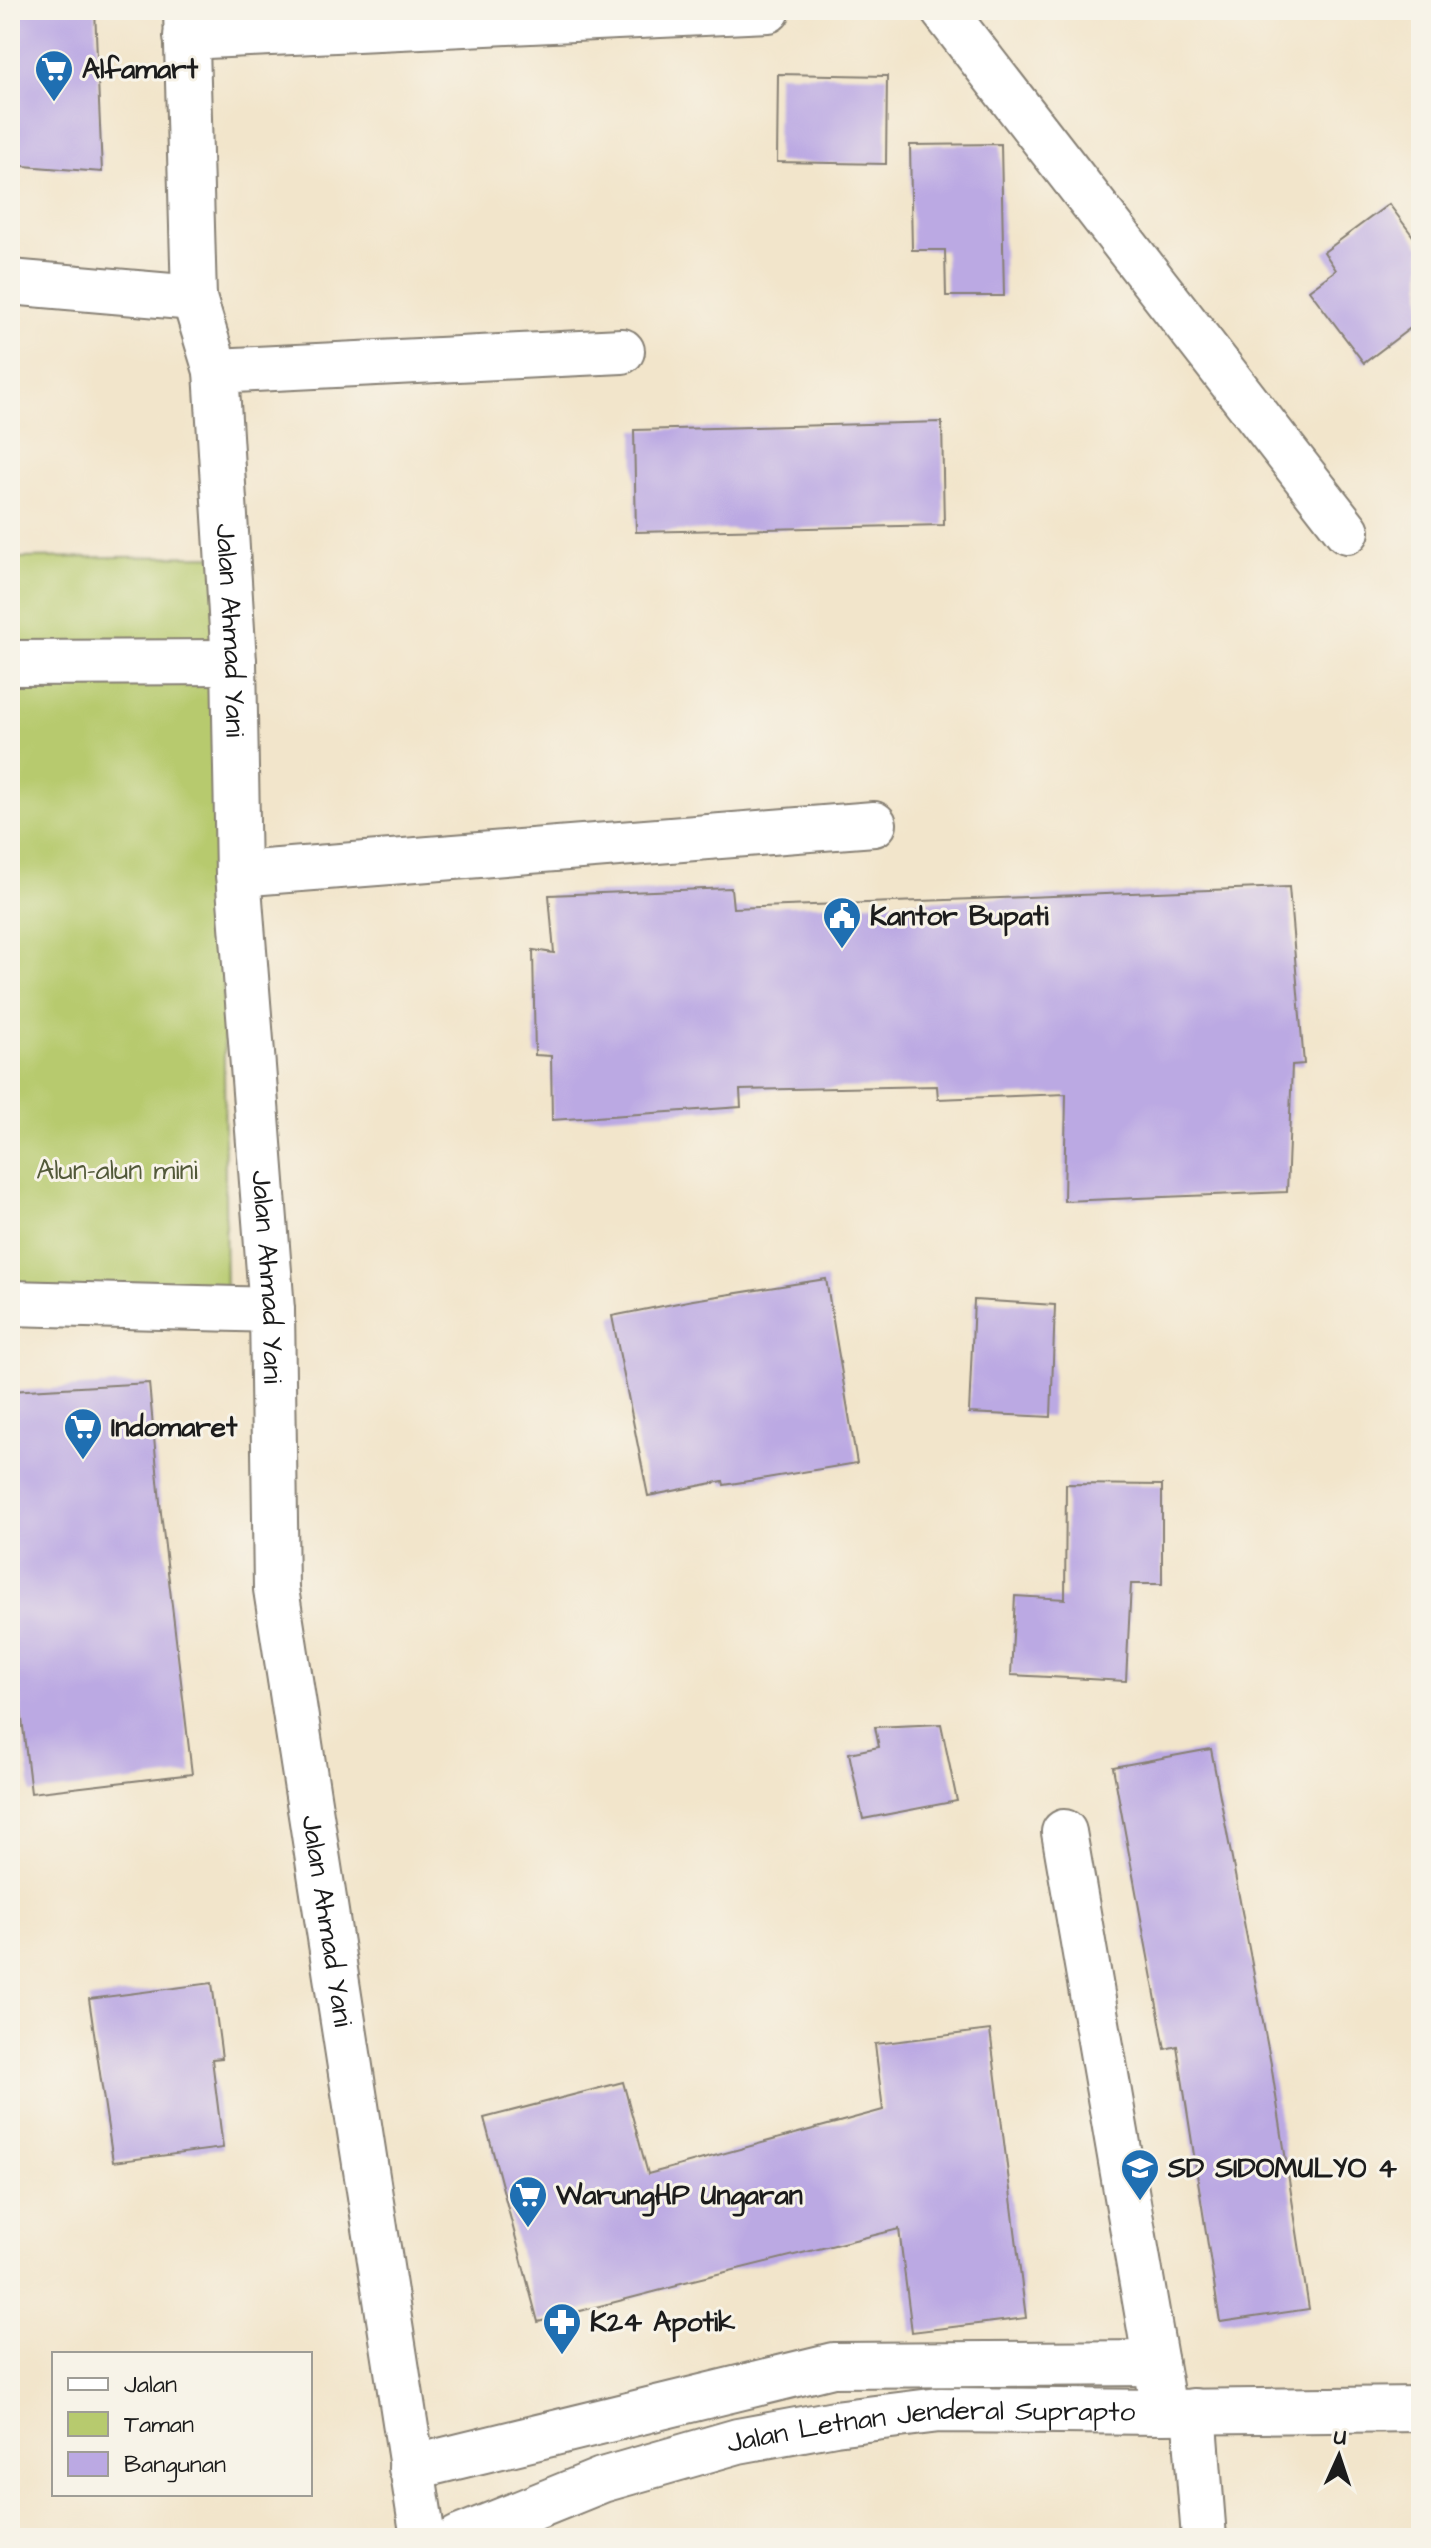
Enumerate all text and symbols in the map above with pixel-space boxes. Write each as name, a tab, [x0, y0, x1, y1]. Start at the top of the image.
supermarket icon: Alfamart	[33, 48, 75, 103]
place label: Alfamart	[82, 50, 199, 89]
street label: Jalan Ahmad Yani	[206, 522, 255, 737]
public building icon: Kantor Bupati	[821, 895, 863, 950]
place label: Kantor Bupati	[870, 897, 1049, 937]
park label: Alun-alun mini	[36, 1151, 198, 1190]
street label: Jalan Ahmad Yani	[242, 1169, 293, 1384]
supermarket icon: Indomaret	[62, 1406, 104, 1461]
place label: Indomaret	[111, 1408, 238, 1447]
street label: Jalan Ahmad Yani	[292, 1812, 363, 2029]
school or university icon: SD SIDOMULYO 4	[1119, 2147, 1161, 2202]
place label: SD SIDOMULYO 4	[1167, 2149, 1398, 2188]
supermarket icon: WarungHP Ungaran	[507, 2174, 549, 2229]
place label: WarungHP Ungaran	[555, 2176, 803, 2217]
pharmacy icon: K24 Apotik	[541, 2301, 583, 2356]
place label: K24 Apotik	[590, 2303, 736, 2343]
legend	[52, 2352, 312, 2496]
text: Jalan	[124, 2368, 177, 2402]
street label: Jalan Letnan Jenderal Suprapto	[722, 2390, 1136, 2463]
text: Taman	[124, 2408, 194, 2442]
north arrow	[1299, 2416, 1379, 2496]
text: U	[1333, 2422, 1347, 2453]
text: Bangunan	[124, 2448, 226, 2483]

